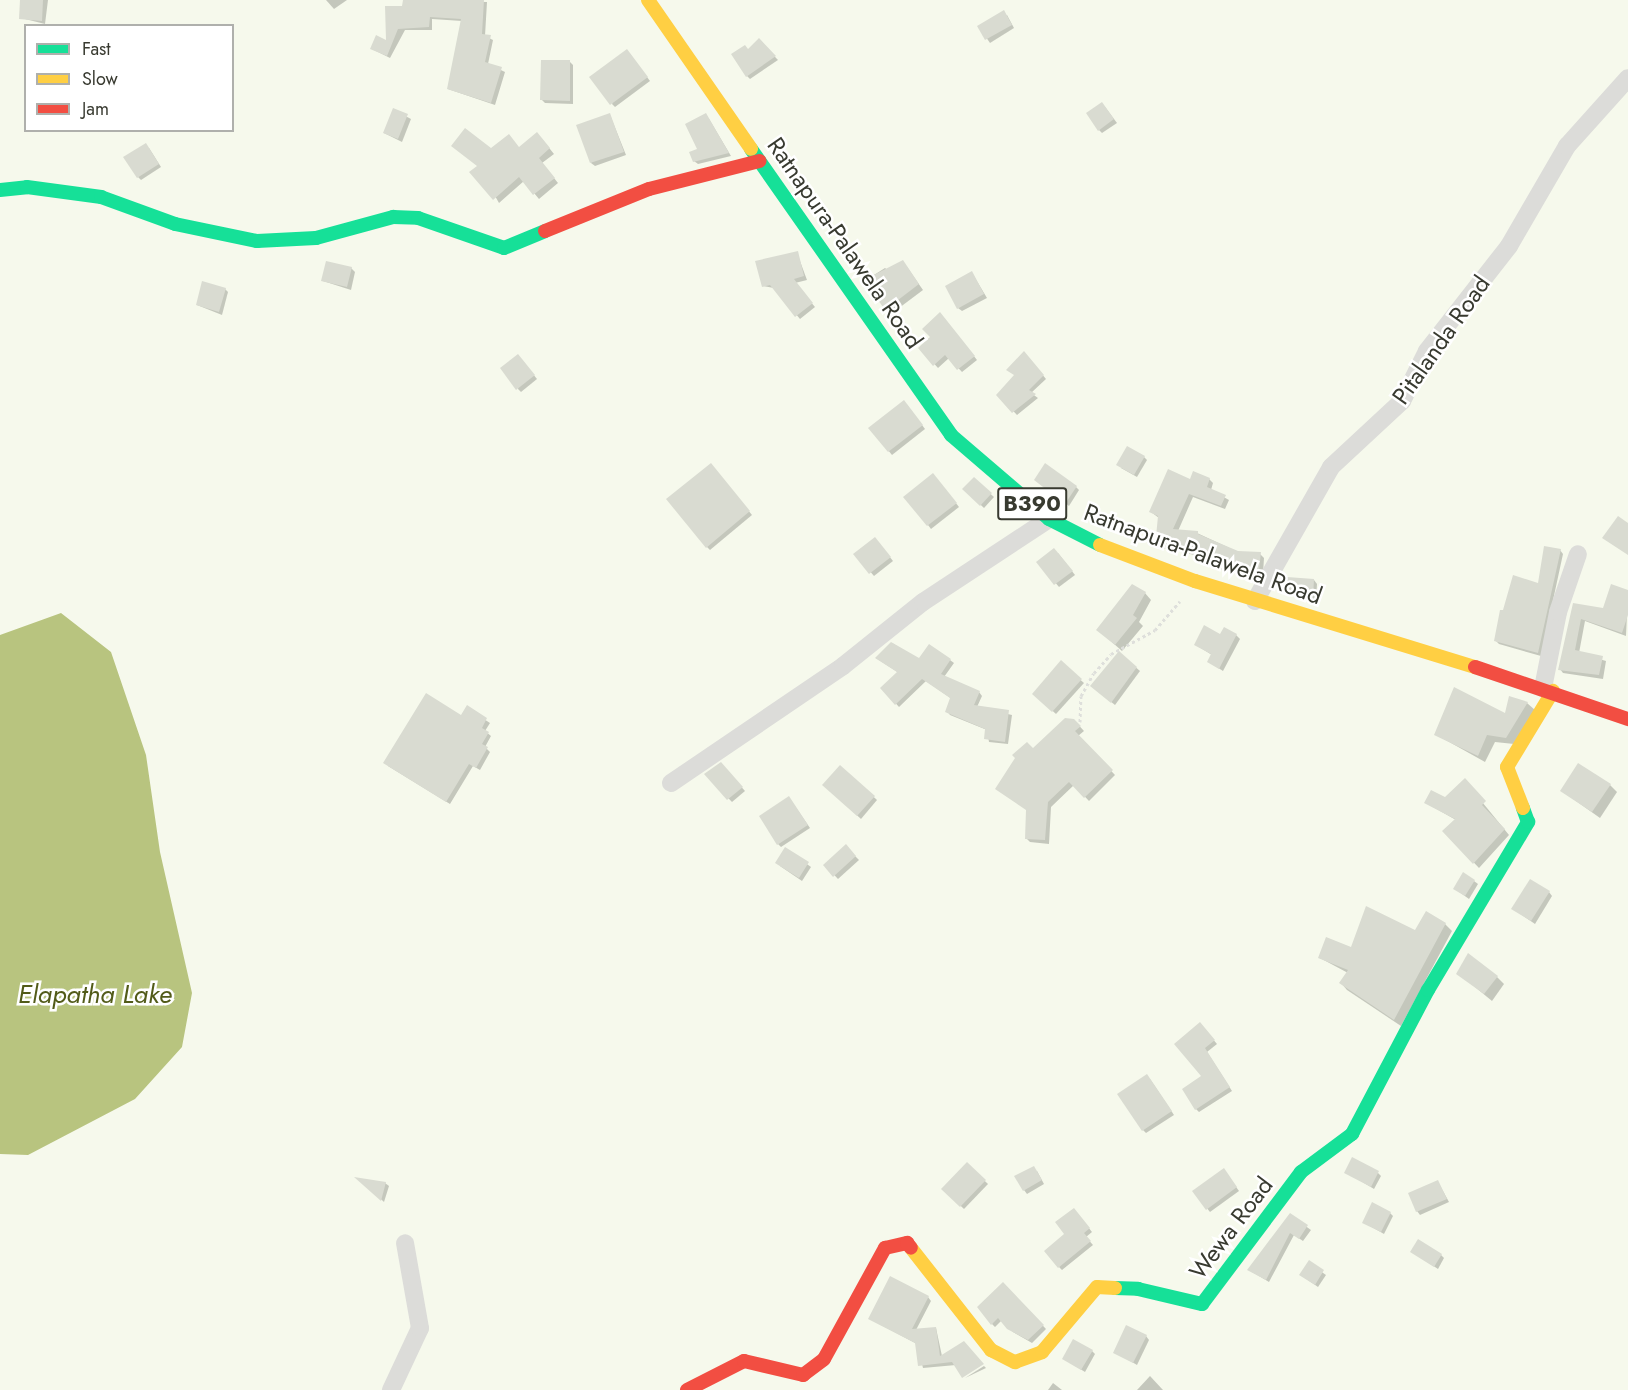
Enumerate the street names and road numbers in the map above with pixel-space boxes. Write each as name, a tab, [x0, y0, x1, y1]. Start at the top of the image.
street label: Ratnapura-Palawela Road	[761, 132, 929, 354]
street label: Pitalanda Road	[1386, 270, 1496, 410]
road number: B390	[996, 485, 1068, 523]
street label: Ratnapura-Palawela Road	[1080, 498, 1326, 610]
street label: Wewa Road	[1183, 1171, 1279, 1285]

